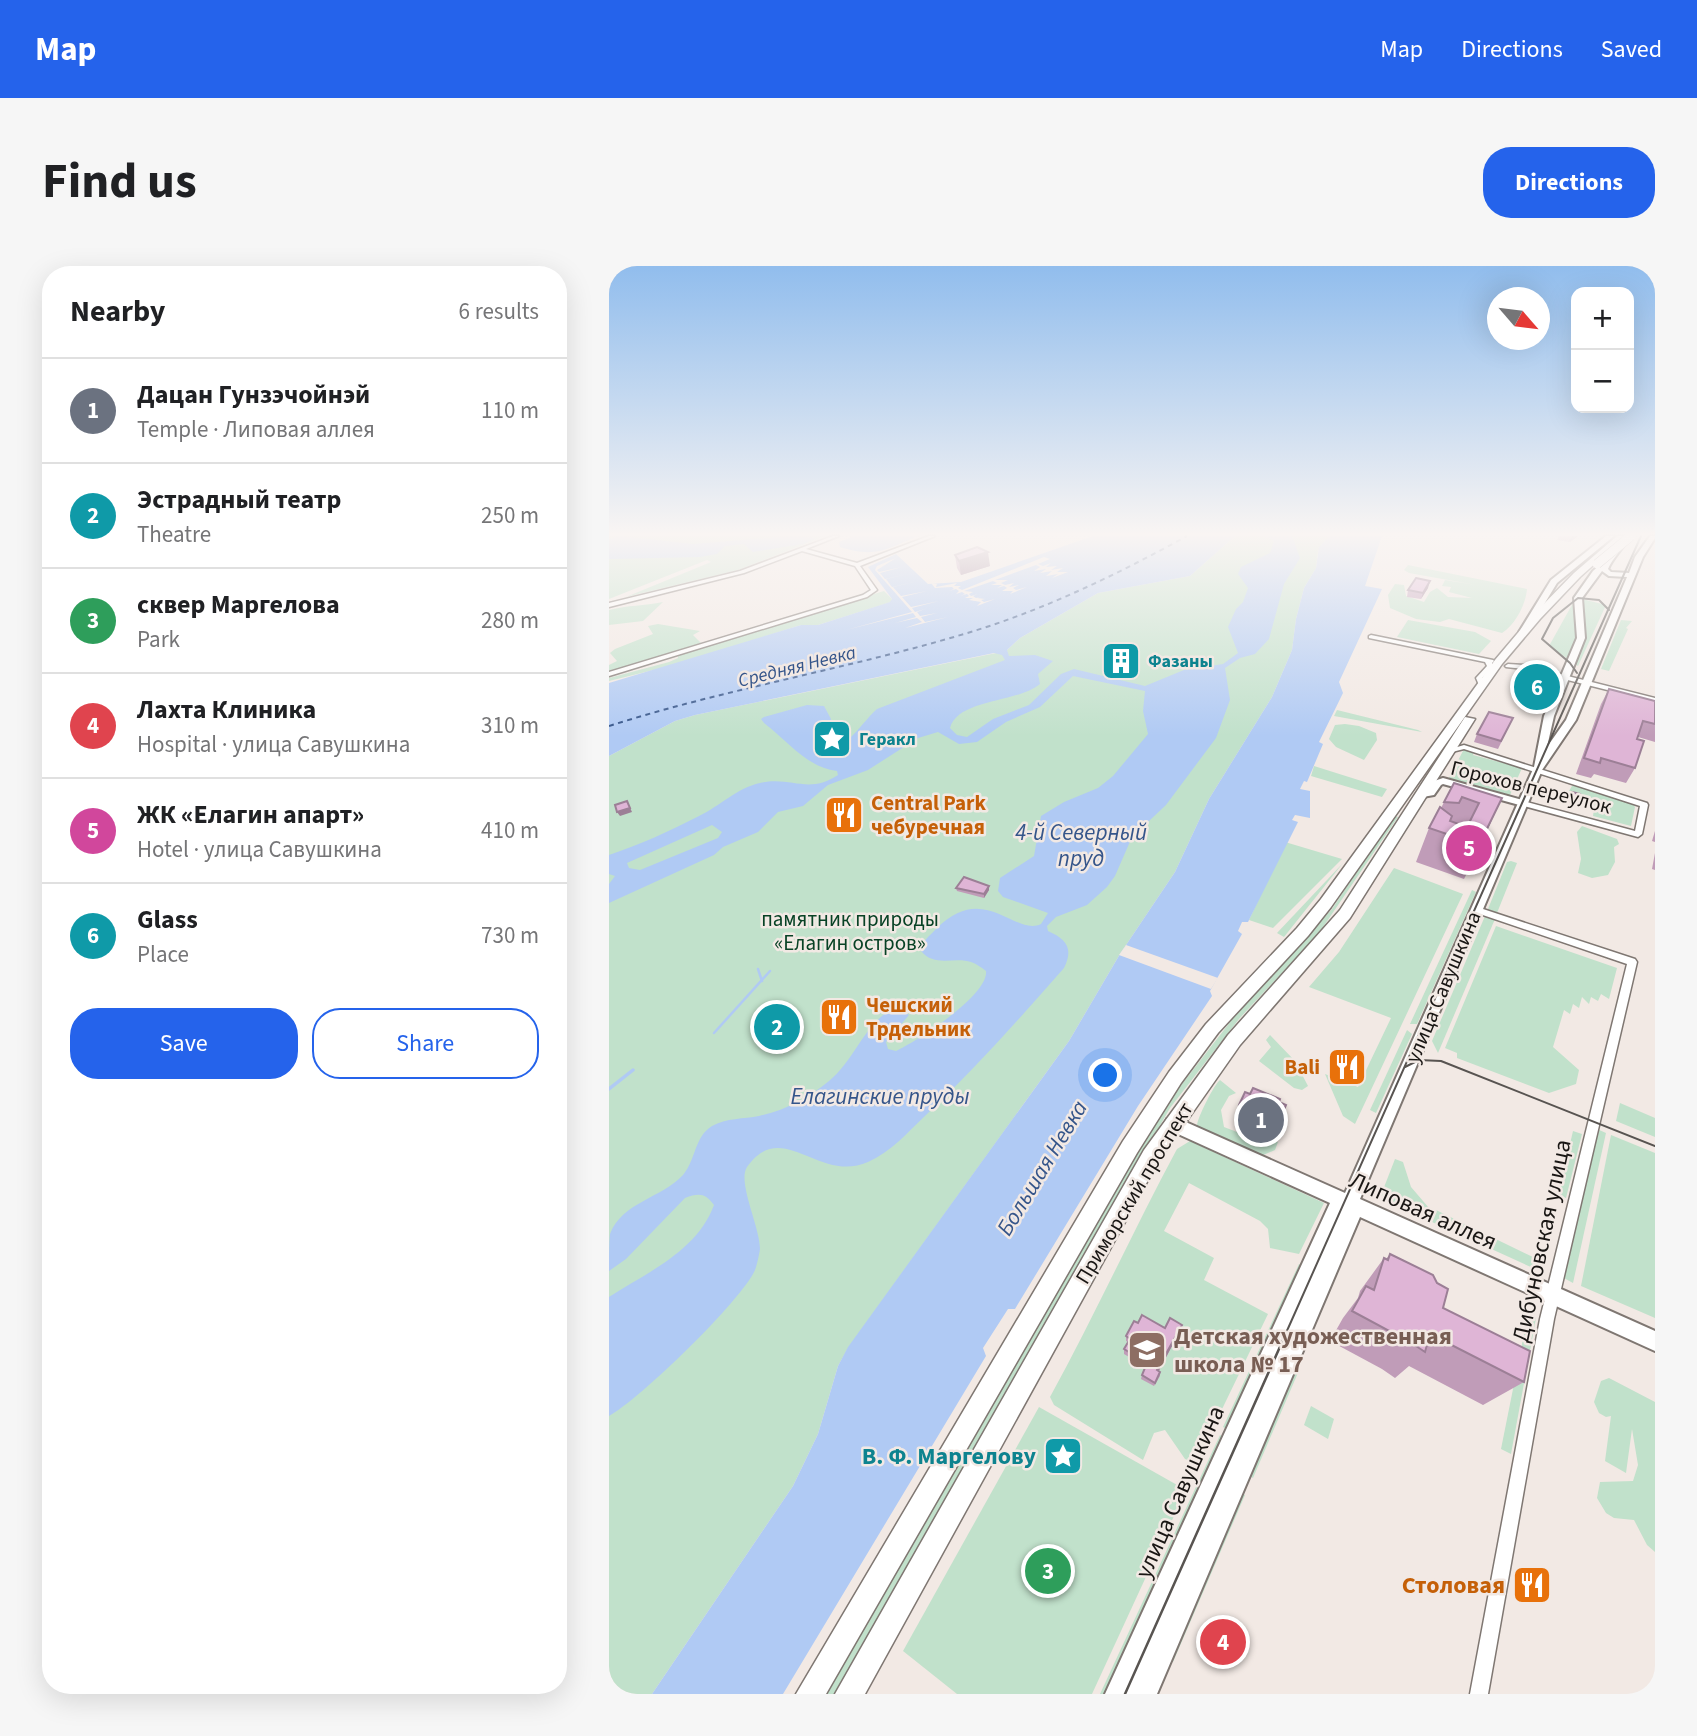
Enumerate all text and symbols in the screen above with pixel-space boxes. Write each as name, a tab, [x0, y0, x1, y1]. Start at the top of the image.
text: Map	[35, 26, 96, 73]
text: Map	[1380, 32, 1423, 67]
text: Directions	[1461, 32, 1563, 67]
text: Saved	[1601, 32, 1662, 67]
text: Find us	[42, 147, 197, 217]
button: Directions	[1483, 147, 1655, 218]
north arrow	[1487, 287, 1550, 350]
map controls	[1571, 287, 1634, 413]
button: +	[1571, 287, 1634, 350]
text: Nearby	[70, 290, 165, 333]
text: 6 results	[459, 295, 539, 328]
button: −	[1571, 350, 1634, 413]
text: Дацан Гунзэчойнэй	[137, 376, 370, 413]
text: 1	[87, 394, 99, 427]
text: 110 m	[481, 394, 539, 427]
text: Temple · Липовая аллея	[137, 413, 375, 446]
text: Эстрадный театр	[137, 481, 341, 518]
text: 2	[87, 499, 99, 532]
text: 250 m	[481, 499, 539, 532]
text: Theatre	[137, 518, 211, 551]
text: сквер Маргелова	[137, 586, 340, 623]
text: 3	[87, 604, 99, 637]
text: 280 m	[481, 604, 539, 637]
text: Park	[137, 623, 180, 656]
water label: Средняя Невка	[735, 639, 859, 695]
building icon: Фазаны	[1100, 640, 1142, 682]
place label: Фазаны	[1148, 649, 1213, 674]
pin: 6	[1514, 661, 1560, 713]
text: Лахта Клиника	[137, 691, 316, 728]
text: 4	[87, 709, 99, 742]
text: 310 m	[481, 709, 539, 742]
place icon: Геракл	[811, 718, 853, 760]
place label: Геракл	[859, 727, 916, 752]
text: Hospital · улица Савушкина	[137, 728, 410, 761]
street label: Горохов переулок	[1448, 753, 1615, 822]
place label: Central Park чебуречная	[871, 788, 986, 842]
restaurant icon: Central Park чебуречная	[823, 794, 865, 836]
text: ЖК «Елагин апарт»	[137, 796, 364, 833]
text: 5	[87, 814, 99, 847]
text: 410 m	[481, 814, 539, 847]
water label: 4-й Северный пруд	[1015, 816, 1147, 875]
pin: 5	[1446, 822, 1492, 874]
text: Hotel · улица Савушкина	[137, 833, 382, 866]
text: Glass	[137, 901, 198, 938]
park label: памятник природы «Елагин остров»	[761, 904, 939, 958]
street label: улица Савушкина	[1397, 906, 1489, 1068]
text: 6	[87, 919, 99, 952]
text: 730 m	[481, 919, 539, 952]
text: Place	[137, 938, 189, 971]
place label: Чешский Трдельник	[866, 990, 971, 1044]
restaurant icon: Чешский Трдельник	[818, 996, 860, 1038]
pin: 2	[754, 1001, 800, 1053]
button: Save	[70, 1008, 298, 1079]
button: Share	[312, 1008, 539, 1079]
restaurant icon: Bali	[1326, 1046, 1368, 1088]
place label: Bali	[1284, 1052, 1320, 1082]
your location	[1088, 1058, 1122, 1092]
water label: Елагинские пруды	[790, 1080, 970, 1113]
water label: Большая Невка	[989, 1094, 1095, 1242]
pin: 1	[1238, 1094, 1284, 1146]
street label: Приморский проспект	[1068, 1096, 1200, 1290]
street label: Дибуновская улица	[1503, 1136, 1581, 1346]
street label: Липовая аллея	[1344, 1163, 1502, 1259]
place label: Детская художественная школа № 17	[1174, 1319, 1452, 1382]
school or university icon: Детская художественная школа № 17	[1126, 1329, 1168, 1371]
street label: улица Савушкина	[1126, 1400, 1234, 1584]
place icon: В. Ф. Маргелову	[1042, 1435, 1084, 1477]
place label: В. Ф. Маргелову	[862, 1439, 1036, 1474]
pin: 3	[1025, 1545, 1071, 1597]
restaurant icon: Столовая	[1511, 1564, 1553, 1606]
place label: Столовая	[1402, 1568, 1505, 1603]
pin: 4	[1200, 1616, 1246, 1668]

